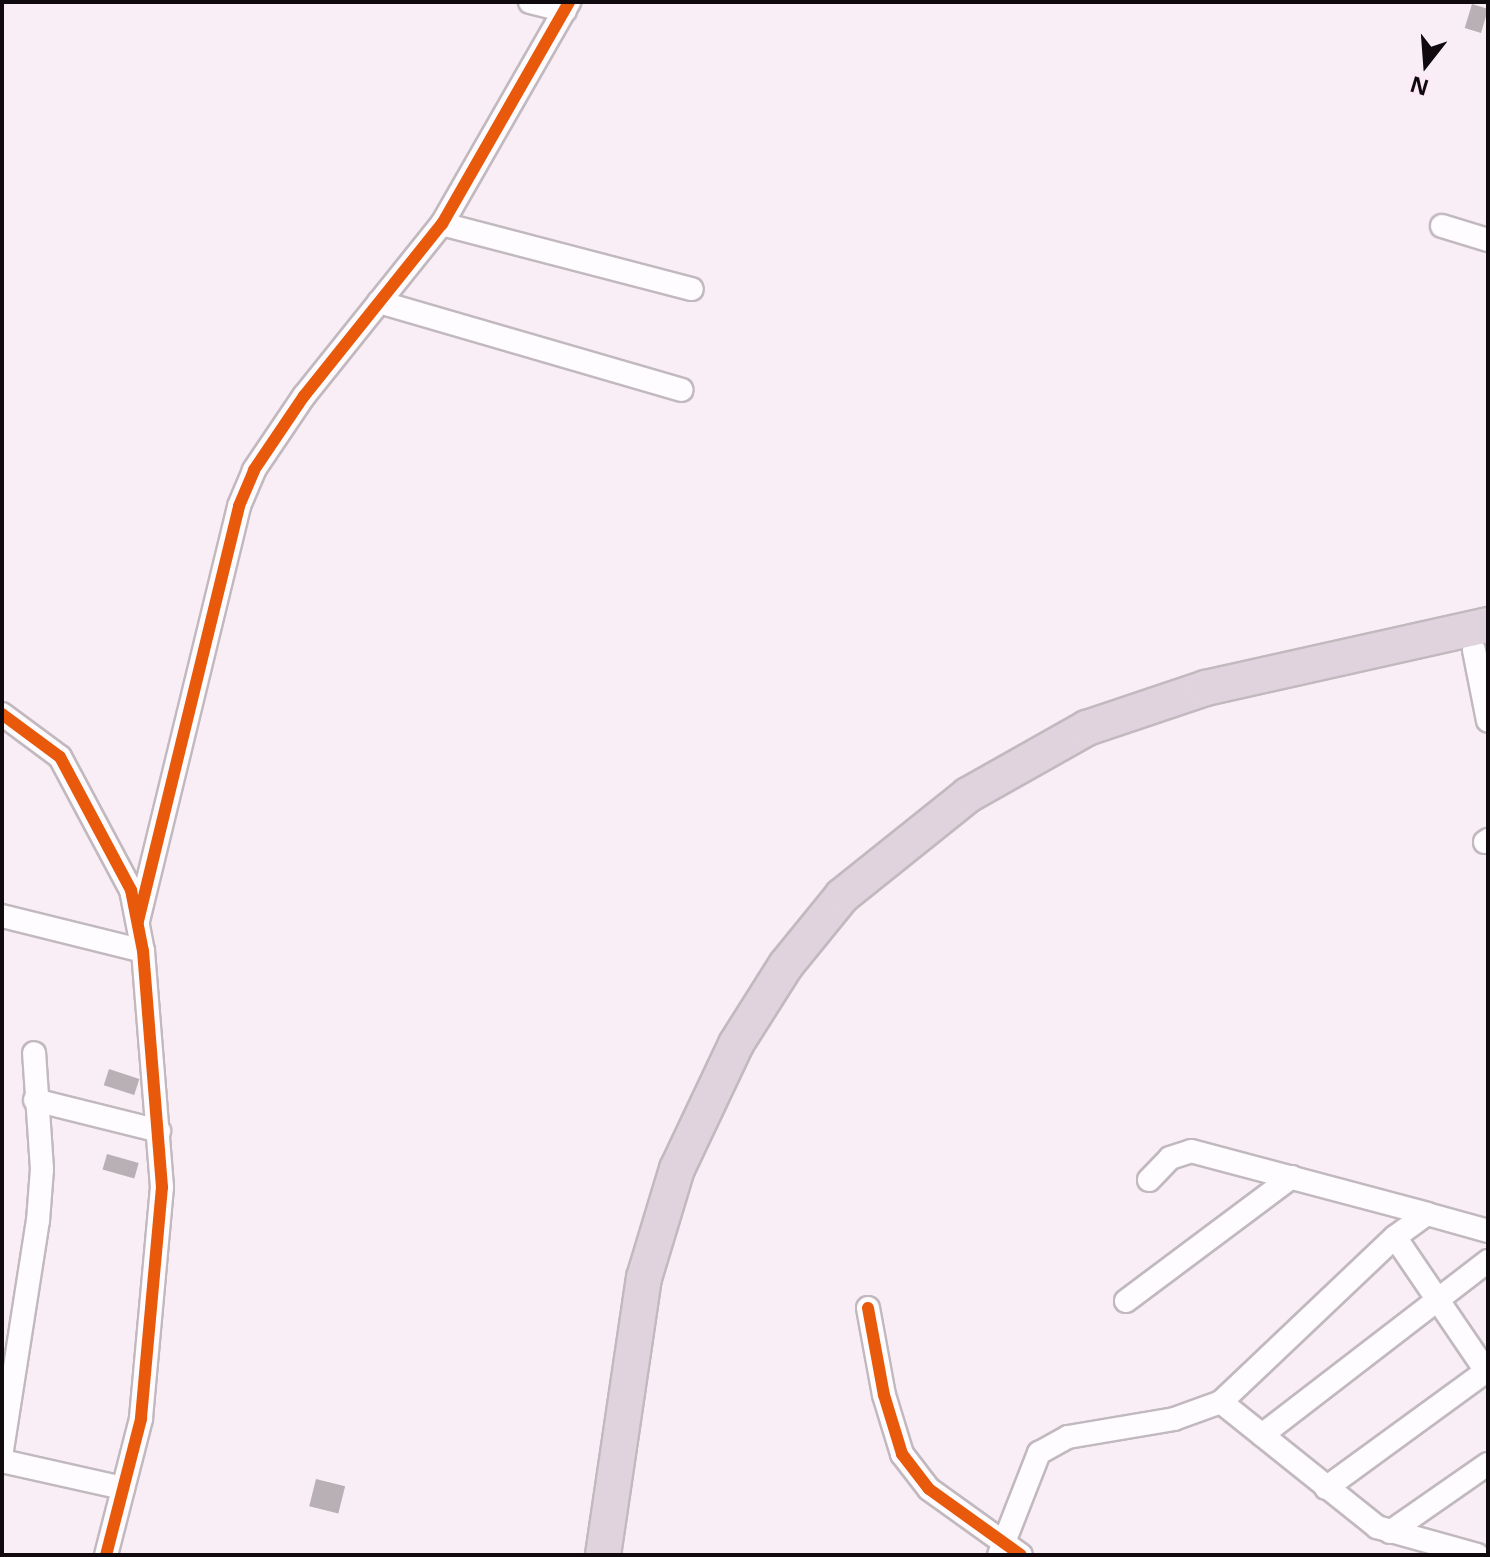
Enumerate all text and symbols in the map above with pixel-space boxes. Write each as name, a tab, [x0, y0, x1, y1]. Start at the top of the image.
north arrow	[1386, 24, 1466, 104]
text: N	[1406, 70, 1432, 104]

